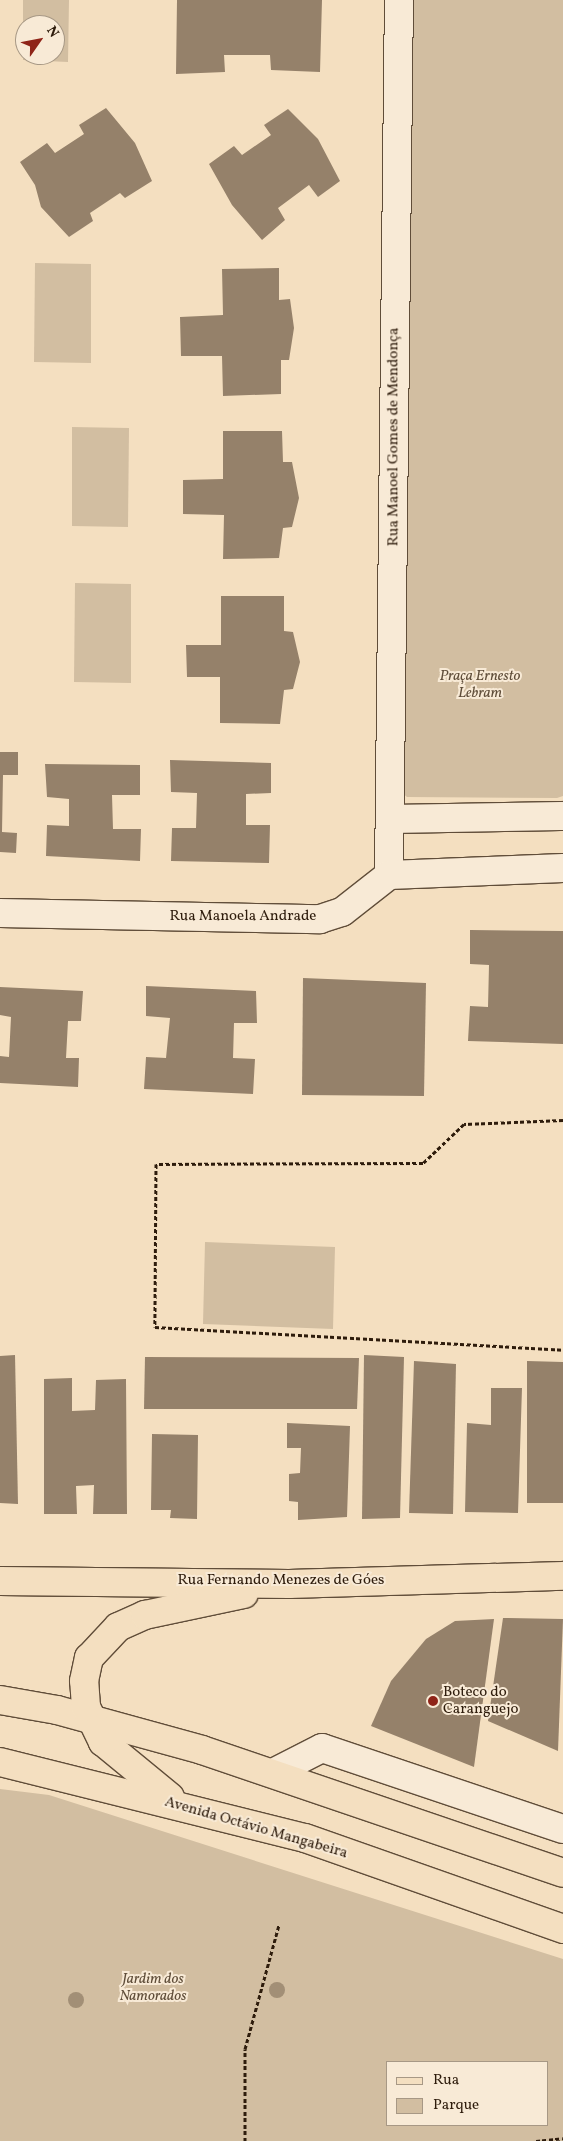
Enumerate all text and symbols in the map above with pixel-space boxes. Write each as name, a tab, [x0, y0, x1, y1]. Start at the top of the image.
north arrow	[15, 15, 65, 65]
text: N	[41, 23, 63, 42]
street label: Rua Manoel Gomes de Mendonça	[385, 328, 403, 546]
park label: Praça Ernesto Lebram	[440, 667, 520, 702]
street label: Rua Manoela Andrade	[170, 908, 316, 926]
street label: Rua Fernando Menezes de Góes	[178, 1572, 384, 1590]
place label: Boteco do Caranguejo	[443, 1683, 518, 1718]
marker: Boteco do Caranguejo	[427, 1695, 439, 1707]
street label: Avenida Octávio Mangabeira	[162, 1793, 350, 1863]
park label: Jardim dos Namorados	[119, 1970, 187, 2005]
legend	[386, 2061, 548, 2126]
text: Rua	[433, 2070, 459, 2091]
text: Parque	[433, 2095, 479, 2116]

